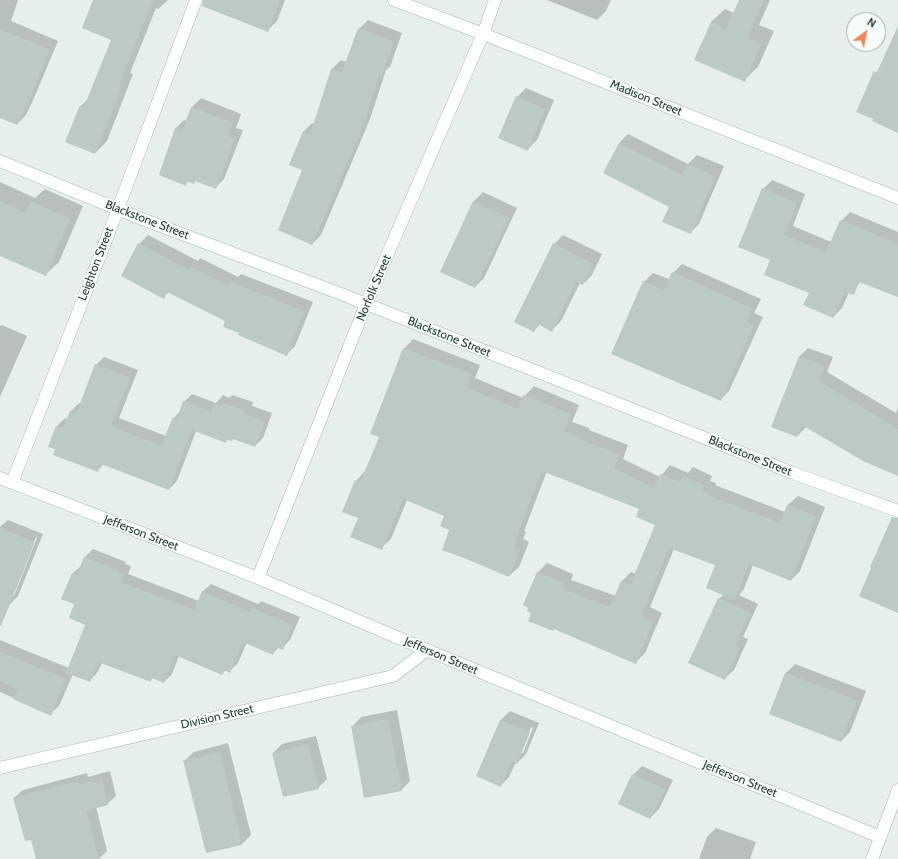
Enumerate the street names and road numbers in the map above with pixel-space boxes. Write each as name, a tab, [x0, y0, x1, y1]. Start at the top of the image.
street label: Madison Street	[608, 77, 684, 119]
street label: Blackstone Street	[103, 197, 191, 243]
street label: Leighton Street	[75, 225, 117, 303]
street label: Norfolk Street	[354, 253, 394, 323]
street label: Blackstone Street	[405, 314, 493, 360]
street label: Blackstone Street	[706, 433, 794, 479]
street label: Jefferson Street	[102, 512, 180, 554]
street label: Jefferson Street	[402, 634, 480, 678]
street label: Division Street	[179, 702, 255, 732]
street label: Jefferson Street	[701, 758, 779, 800]

